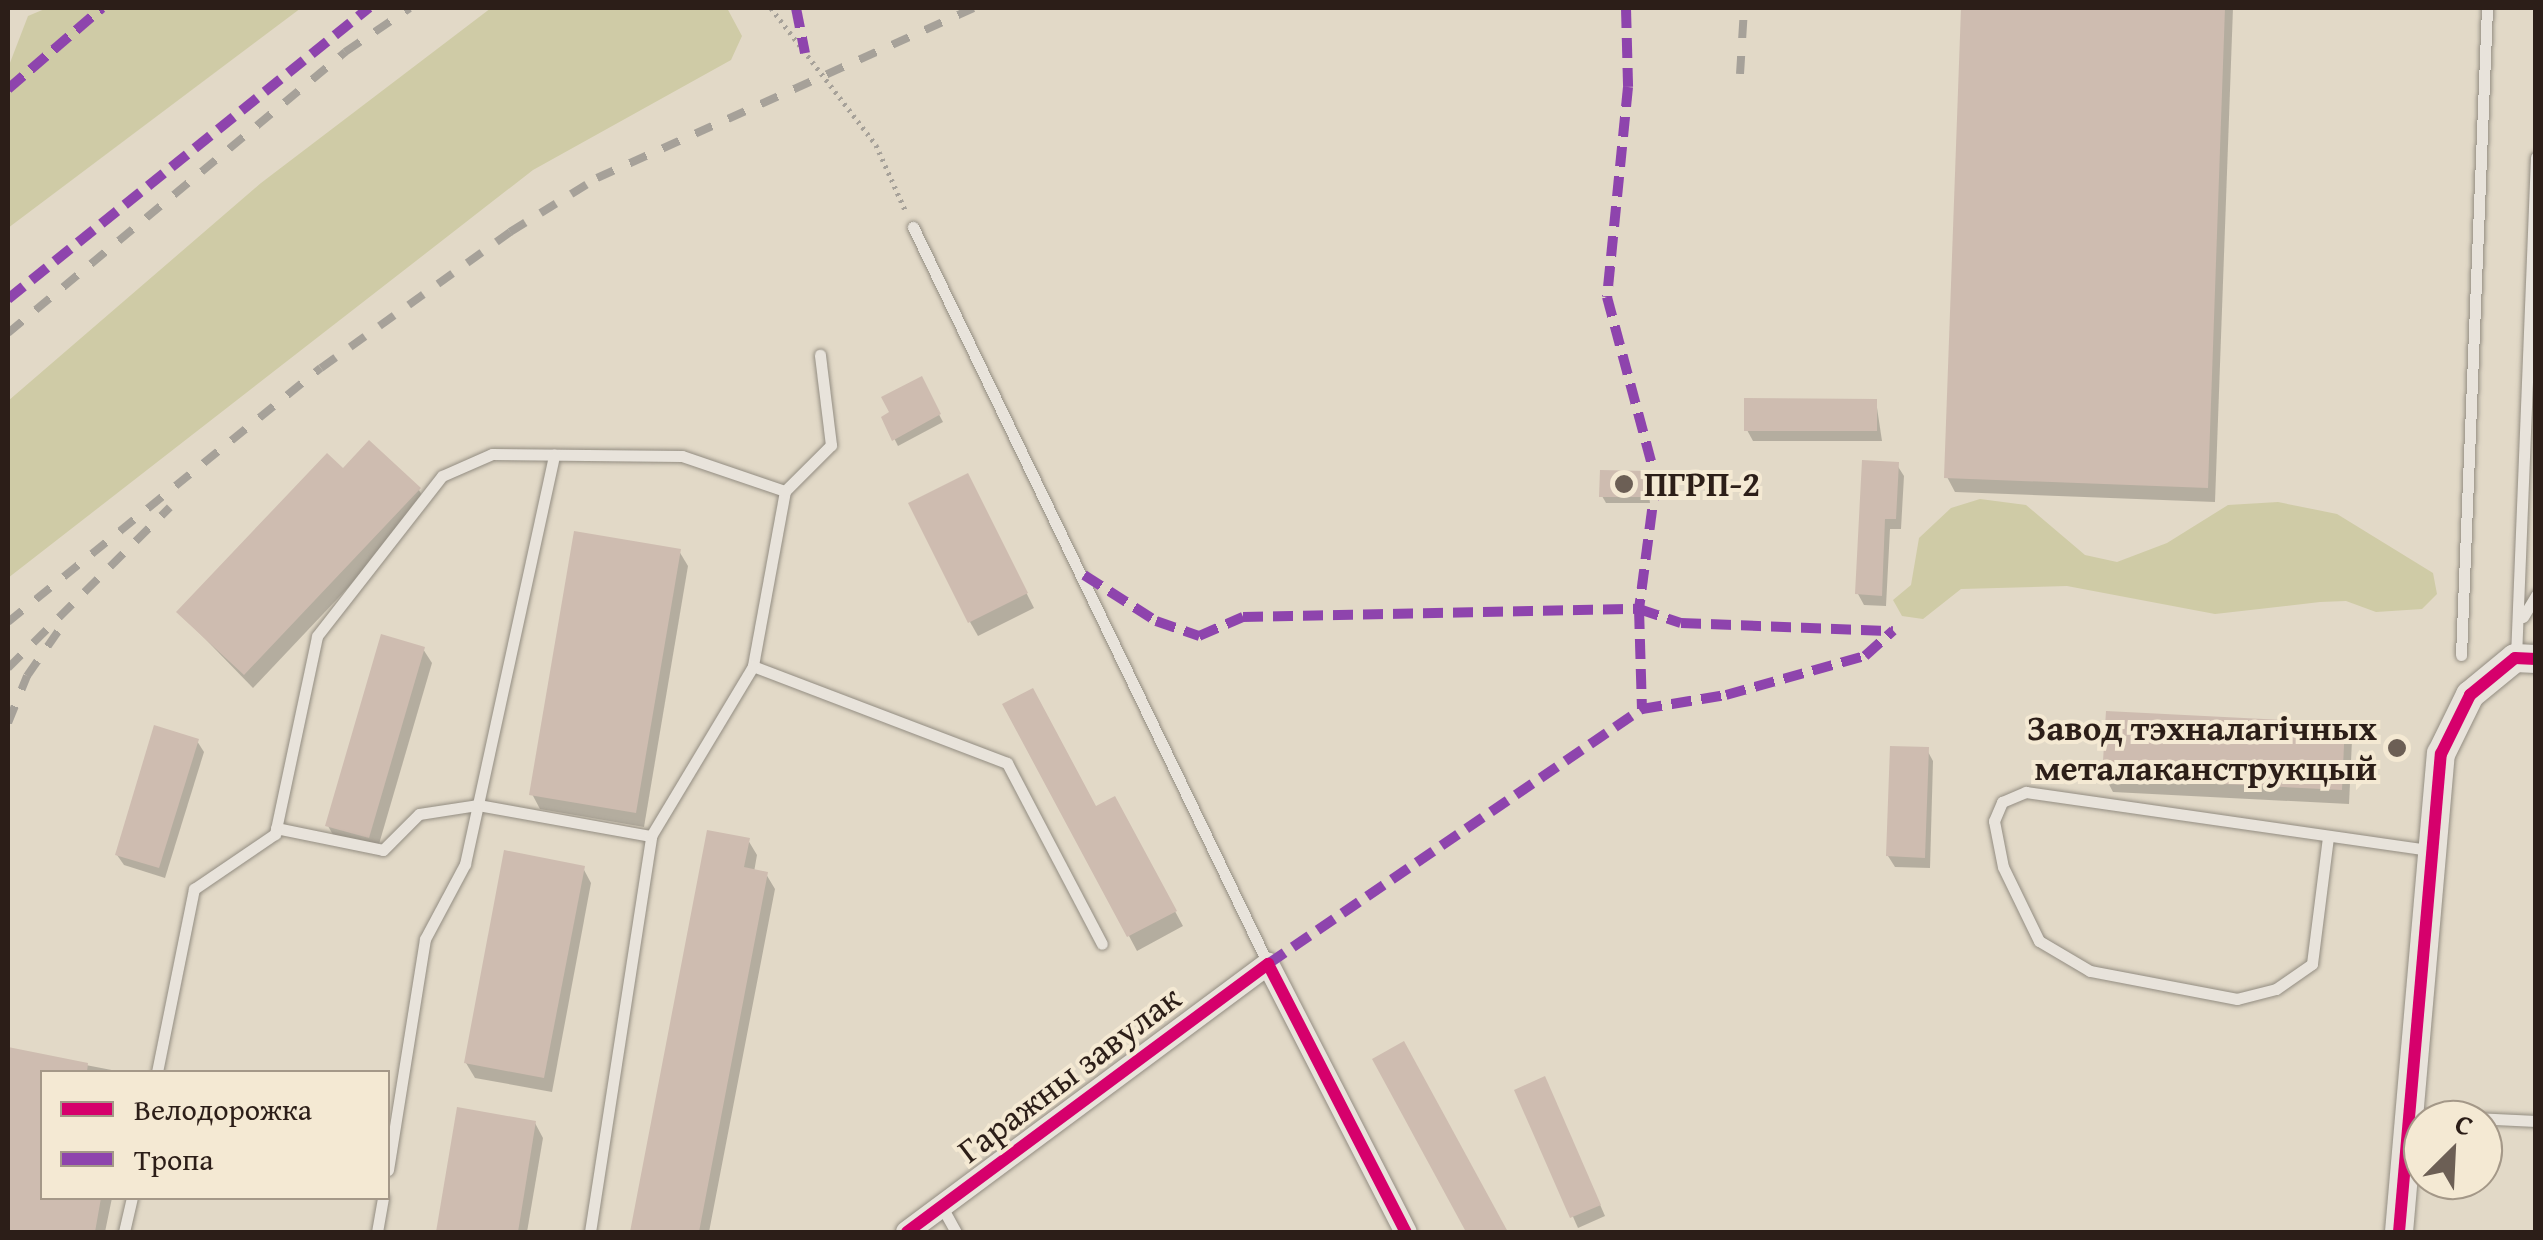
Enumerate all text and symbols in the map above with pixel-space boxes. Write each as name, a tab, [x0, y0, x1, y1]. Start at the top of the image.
place label: ПГРП-2	[1644, 463, 1760, 505]
marker: ПГРП-2	[1613, 473, 1635, 495]
place label: Завод тэхналагічных металаканструкцый	[2027, 707, 2377, 789]
marker: Завод тэхналагічных металаканструкцый	[2386, 737, 2408, 759]
street label: Гаражны завулак	[949, 976, 1189, 1172]
legend	[40, 1070, 390, 1200]
text: Велодорожка	[134, 1087, 312, 1131]
north arrow	[2403, 1100, 2503, 1200]
text: С	[2449, 1102, 2480, 1146]
text: Тропа	[134, 1137, 214, 1181]

